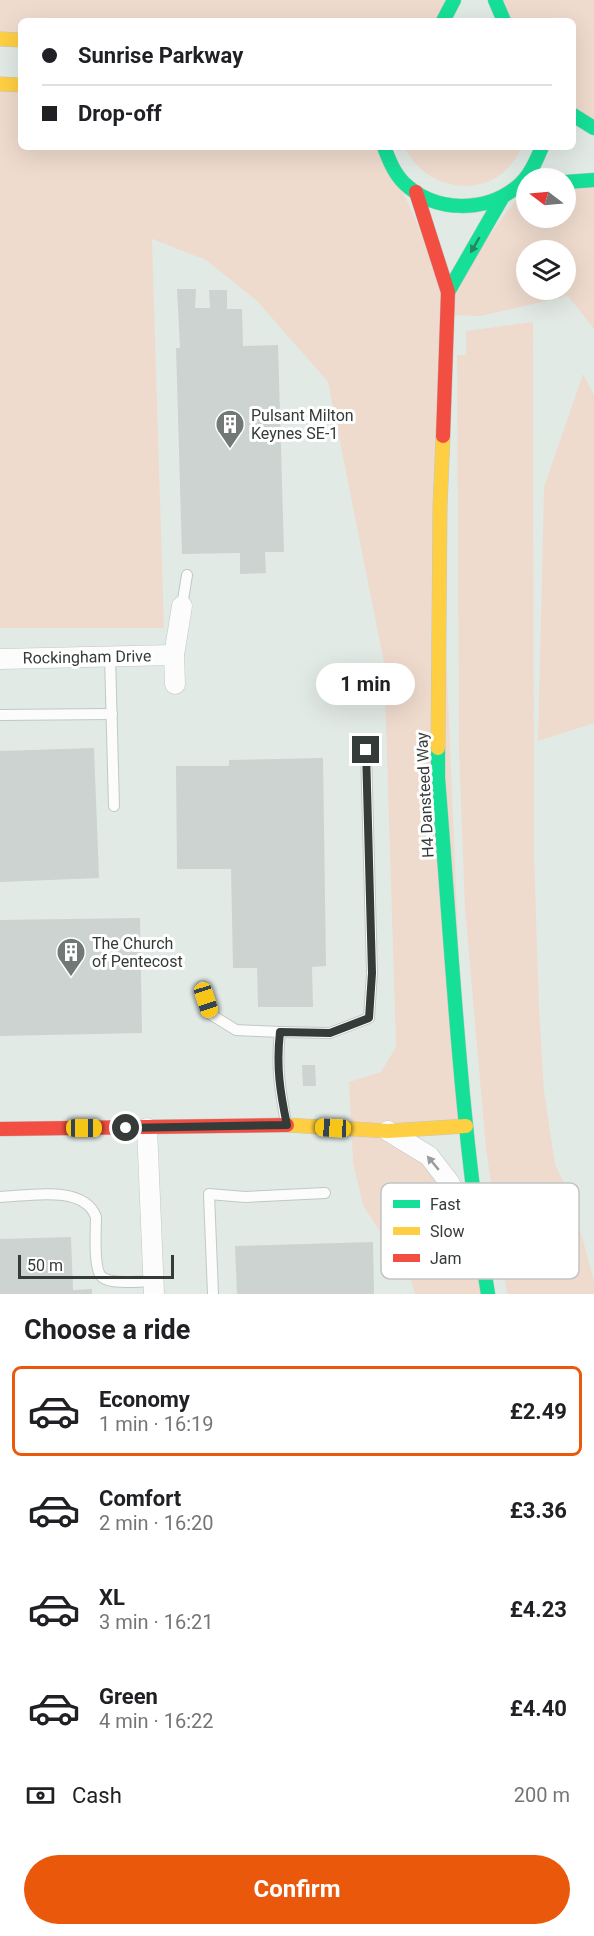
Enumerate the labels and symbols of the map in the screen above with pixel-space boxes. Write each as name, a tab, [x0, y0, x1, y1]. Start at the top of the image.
north arrow	[516, 168, 576, 228]
one-way arrow	[470, 237, 480, 254]
place label: Pulsant Milton Keynes SE-1	[251, 406, 354, 443]
building icon: Pulsant Milton Keynes SE-1	[214, 408, 246, 450]
street label: Rockingham Drive	[23, 646, 151, 668]
callout: 1 min	[316, 663, 416, 705]
street label: H4 Dansteed Way	[412, 731, 438, 858]
route end	[352, 736, 379, 763]
place label: The Church of Pentecost	[92, 934, 183, 971]
building icon: The Church of Pentecost	[55, 936, 87, 978]
car	[192, 980, 220, 1020]
route start	[112, 1114, 139, 1141]
car	[315, 1118, 351, 1138]
car	[66, 1119, 102, 1137]
one-way arrow	[427, 1155, 440, 1171]
legend	[381, 1183, 579, 1279]
text: Fast	[430, 1195, 461, 1214]
text: Slow	[430, 1222, 465, 1241]
text: Jam	[430, 1249, 462, 1268]
scale bar	[18, 1252, 174, 1280]

